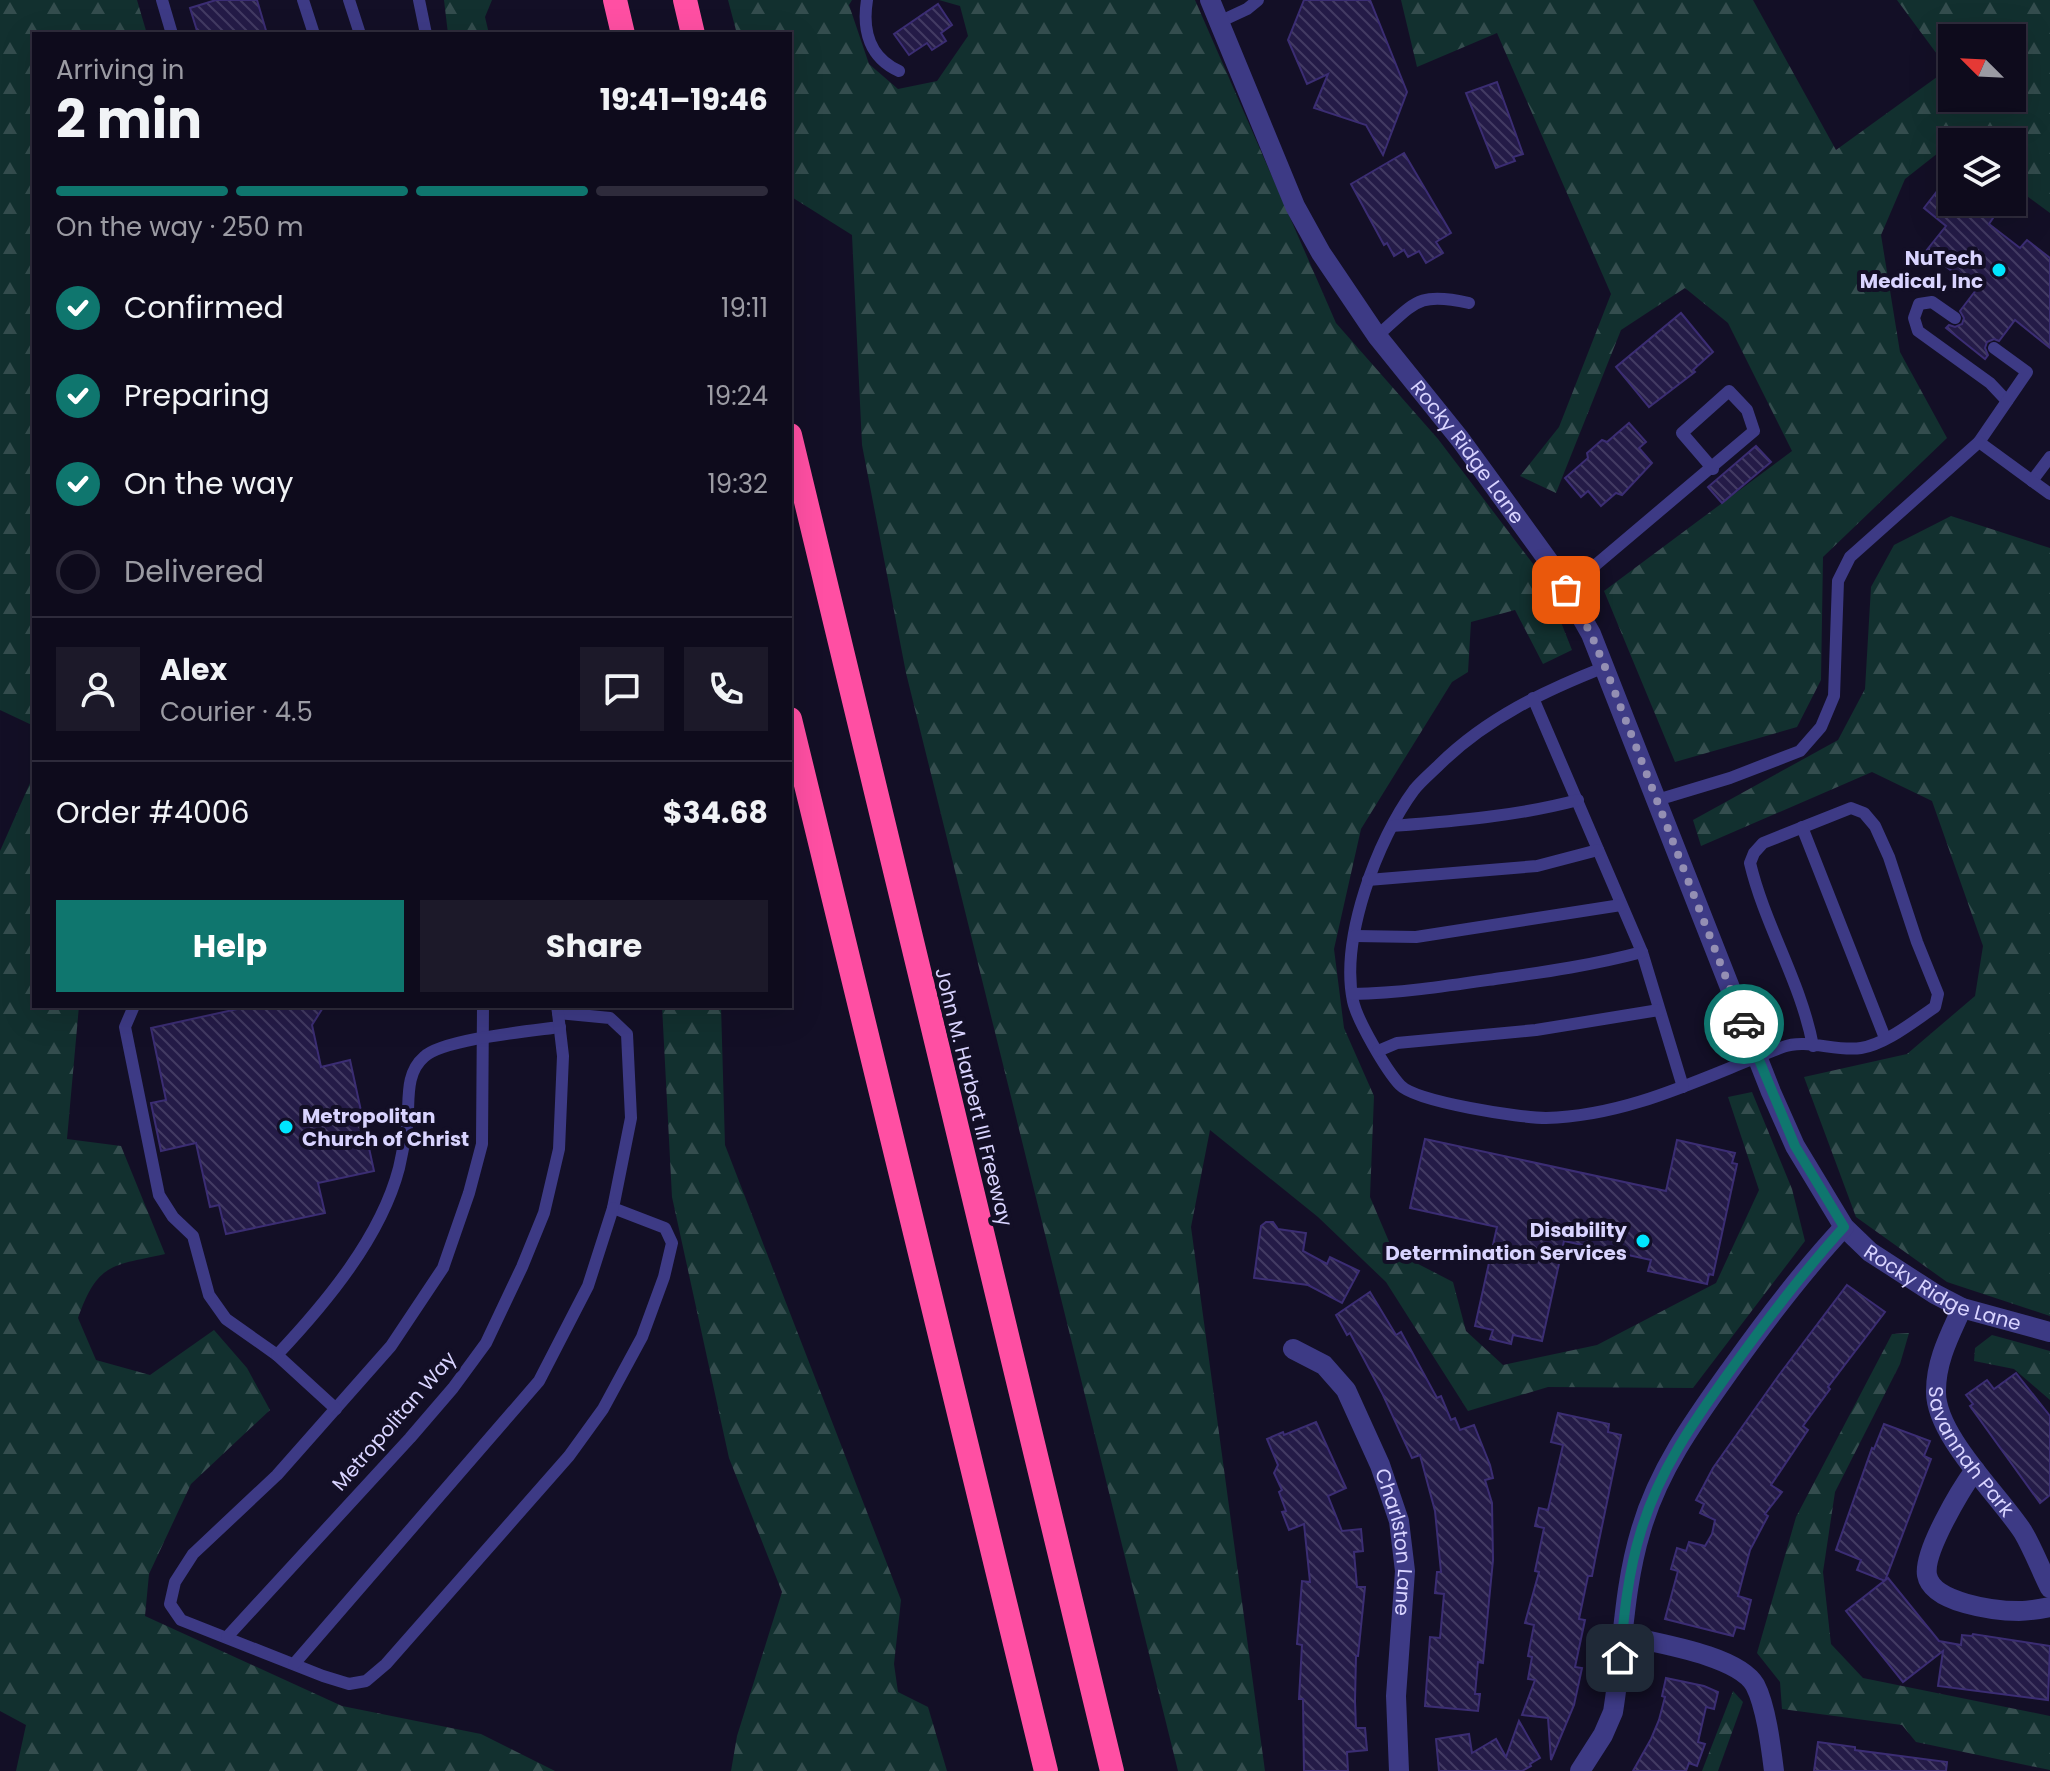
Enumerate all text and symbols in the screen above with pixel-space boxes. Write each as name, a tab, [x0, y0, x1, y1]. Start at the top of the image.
north arrow	[1938, 24, 2026, 112]
map controls	[1938, 24, 2026, 216]
text: Arriving in	[56, 52, 185, 88]
text: 19:41–19:46	[600, 78, 768, 121]
text: 2 min	[56, 83, 202, 156]
button: layers	[1938, 128, 2026, 216]
text: On the way · 250 m	[56, 209, 303, 245]
place label: NuTech Medical, Inc	[1860, 244, 1983, 295]
marker: NuTech Medical, Inc	[1990, 261, 2008, 279]
icon: check	[56, 286, 100, 330]
text: Confirmed	[124, 286, 284, 329]
text: 19:11	[721, 290, 768, 326]
icon: check	[56, 374, 100, 418]
text: Preparing	[124, 374, 270, 417]
street label: Rocky Ridge Lane	[1404, 374, 1531, 530]
text: 19:24	[706, 378, 768, 414]
icon: check	[56, 462, 100, 506]
text: On the way	[124, 462, 293, 505]
text: 19:32	[707, 466, 768, 502]
text: Delivered	[124, 550, 264, 593]
pin	[1532, 556, 1600, 624]
icon: bag	[1544, 568, 1588, 612]
button: person	[56, 647, 140, 731]
button: chat	[580, 647, 664, 731]
button: phone	[684, 647, 768, 731]
text: Alex	[160, 648, 227, 691]
text: Courier · 4.5	[160, 694, 313, 730]
text: Order #4006	[56, 791, 250, 834]
text: $34.68	[663, 791, 768, 834]
button: Help	[56, 900, 404, 992]
button: Share	[420, 900, 768, 992]
street label: John M. Harbert III Freeway	[928, 965, 1020, 1229]
courier	[1704, 984, 1784, 1064]
icon: car	[1722, 1002, 1766, 1046]
place label: Metropolitan Church of Christ	[302, 1102, 469, 1153]
marker: Metropolitan Church of Christ	[277, 1118, 295, 1136]
place label: Disability Determination Services	[1385, 1216, 1627, 1267]
marker: Disability Determination Services	[1634, 1232, 1652, 1250]
street label: Rocky Ridge Lane	[1858, 1238, 2024, 1337]
street label: Metropolitan Way	[326, 1345, 462, 1497]
street label: Savannah Park	[1922, 1386, 2021, 1523]
street label: Charlston Lane	[1368, 1465, 1419, 1617]
pin	[1586, 1624, 1654, 1692]
icon: home	[1598, 1636, 1642, 1680]

